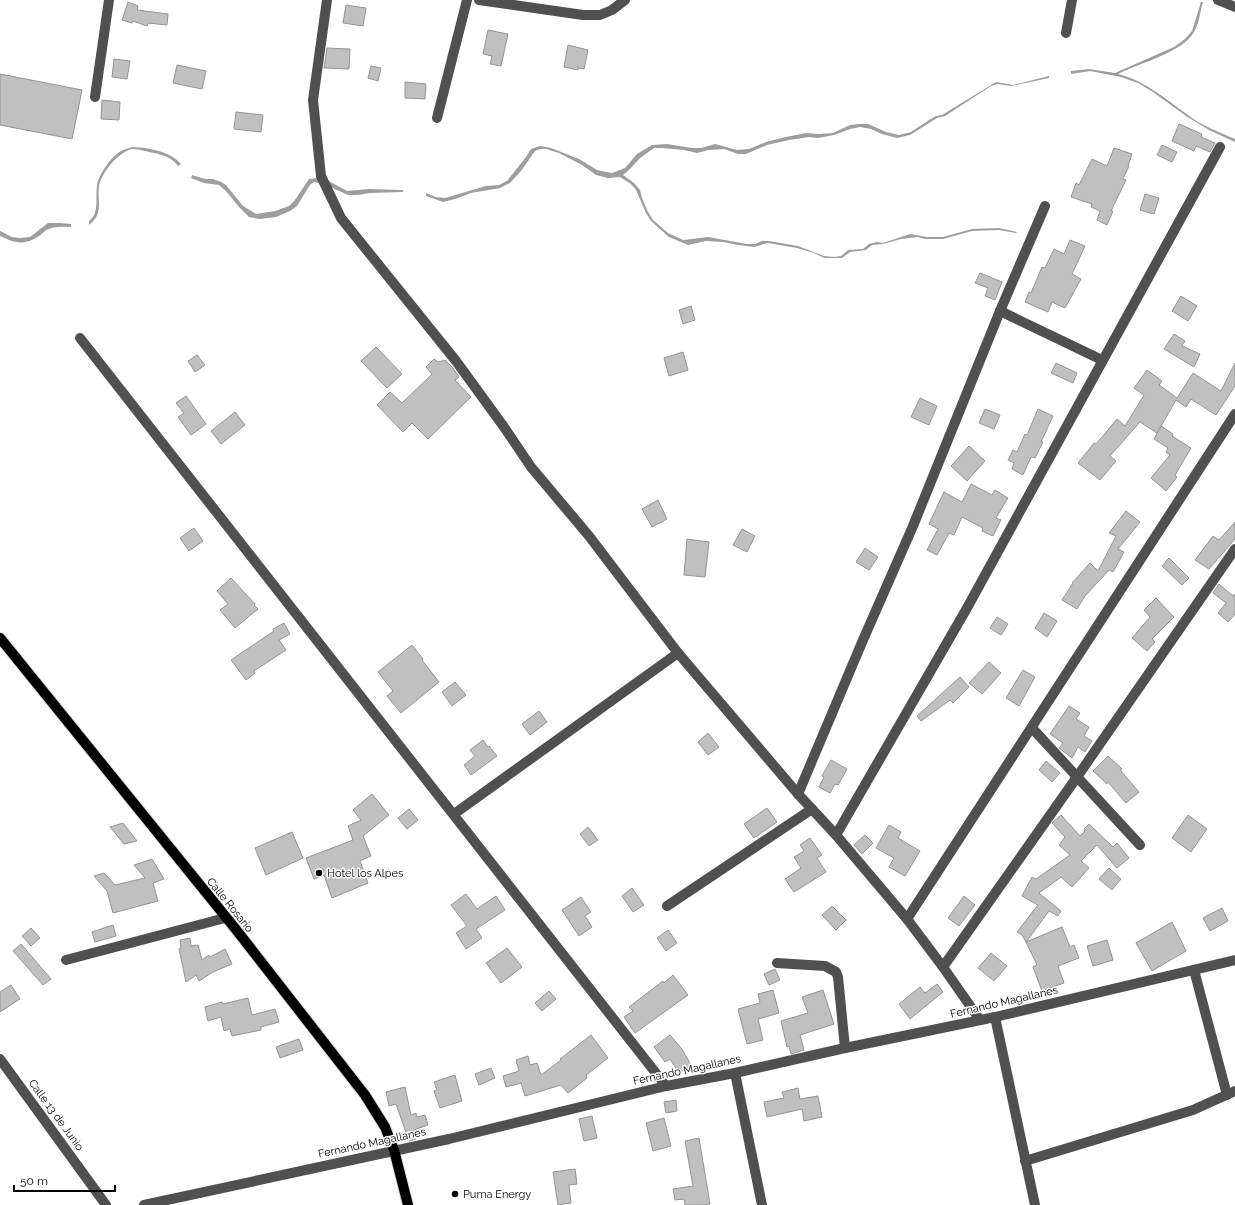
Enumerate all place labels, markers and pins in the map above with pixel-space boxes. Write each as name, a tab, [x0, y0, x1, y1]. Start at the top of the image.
place label: Hotel los Alpes	[327, 867, 403, 880]
marker: Hotel los Alpes	[314, 868, 324, 878]
place label: Puma Energy	[463, 1188, 531, 1201]
marker: Puma Energy	[450, 1189, 460, 1199]

